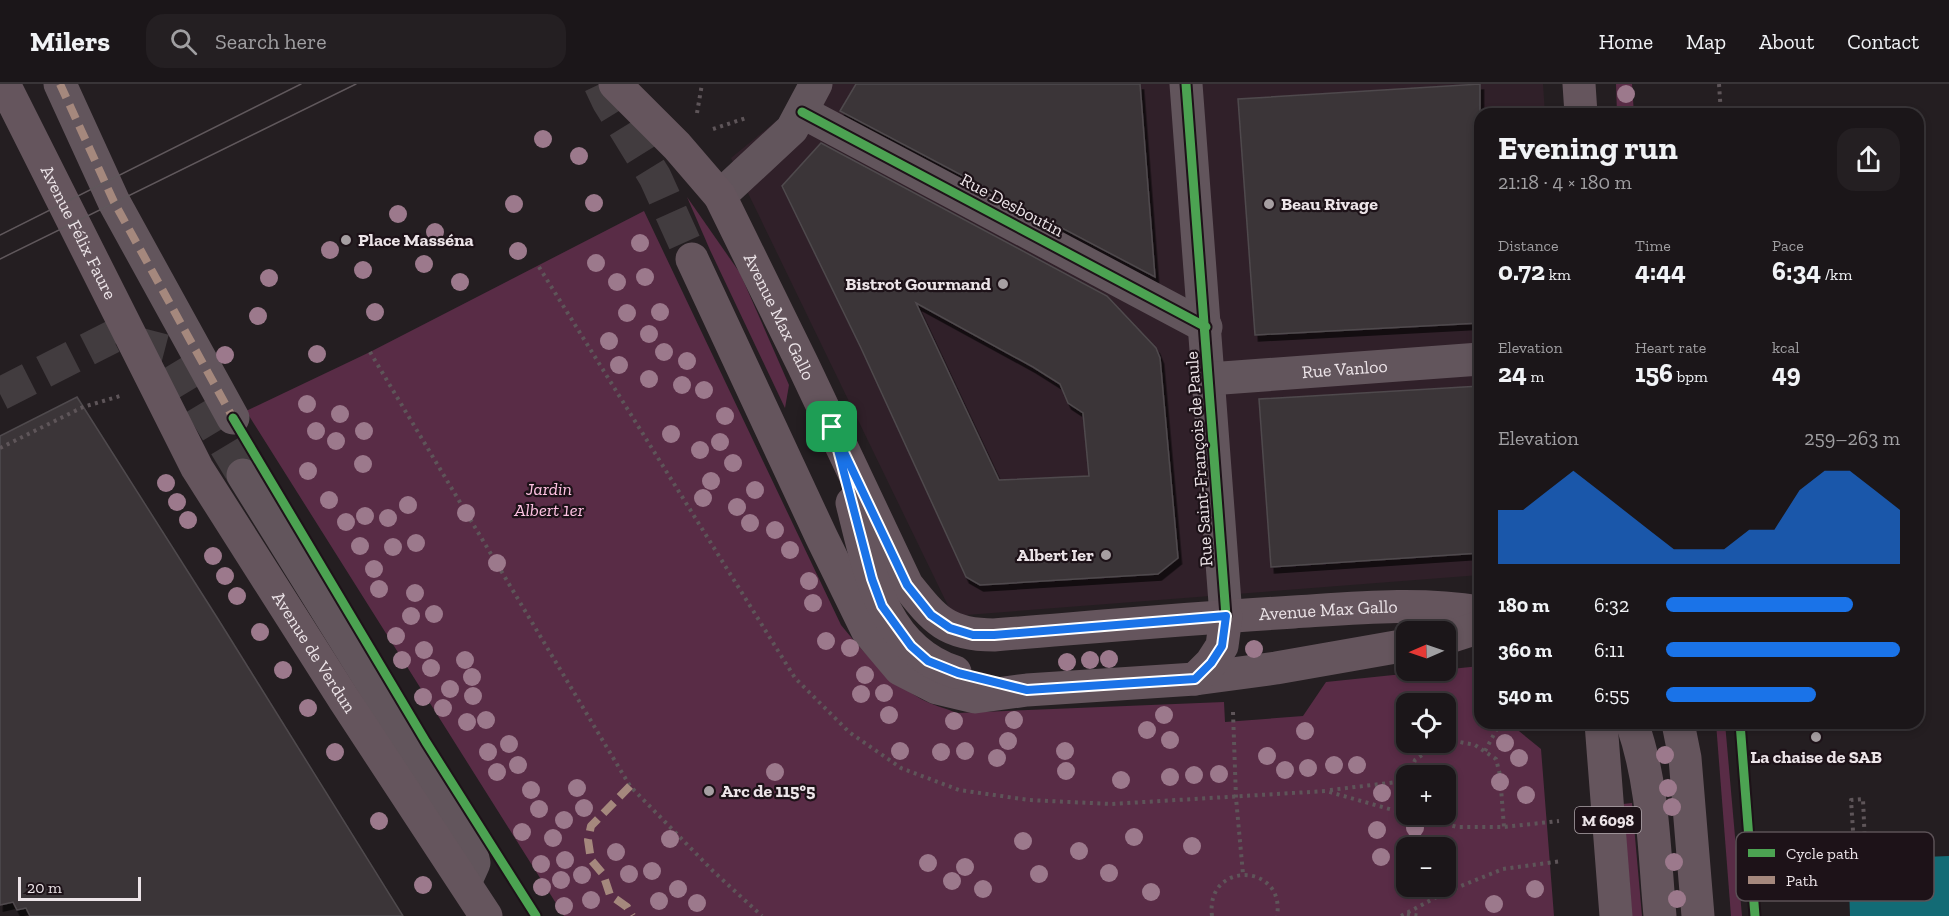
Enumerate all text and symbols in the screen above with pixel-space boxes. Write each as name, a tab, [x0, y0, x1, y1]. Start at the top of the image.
search box	[146, 14, 566, 68]
text: Milers	[30, 25, 110, 58]
icon: search	[167, 25, 200, 58]
text: Search here	[215, 28, 327, 55]
text: Home	[1599, 29, 1653, 54]
text: Map	[1686, 29, 1726, 54]
text: About	[1759, 29, 1814, 54]
text: Contact	[1847, 29, 1919, 54]
text: Evening run	[1498, 128, 1678, 167]
button: share	[1837, 128, 1900, 191]
street label: Avenue Félix Faure	[36, 162, 121, 303]
street label: Rue Desboutin	[957, 169, 1068, 242]
text: 21:18 · 4 × 180 m	[1498, 170, 1632, 194]
place label: Beau Rivage	[1281, 193, 1378, 215]
marker: Beau Rivage	[1262, 197, 1276, 211]
place label: Place Masséna	[358, 229, 474, 251]
marker: Place Masséna	[339, 233, 353, 247]
text: Distance	[1498, 236, 1559, 255]
text: Time	[1635, 236, 1671, 255]
text: Pace	[1772, 236, 1804, 255]
street label: Avenue Max Gallo	[739, 249, 820, 384]
text: 0.72	[1498, 255, 1545, 287]
text: 4:44	[1635, 255, 1686, 287]
text: 6:34	[1772, 255, 1821, 287]
text: km	[1545, 265, 1571, 284]
text: /km	[1821, 265, 1852, 284]
place label: Bistrot Gourmand	[845, 273, 992, 295]
marker: Bistrot Gourmand	[996, 277, 1010, 291]
text: Elevation	[1498, 338, 1563, 357]
text: Heart rate	[1635, 338, 1706, 357]
text: kcal	[1772, 338, 1799, 357]
street label: Rue Saint-François de Paule	[1181, 351, 1217, 567]
street label: Rue Vanloo	[1301, 355, 1388, 383]
text: 24	[1498, 357, 1527, 389]
text: 156	[1635, 357, 1673, 389]
text: 49	[1772, 357, 1801, 389]
text: m	[1527, 367, 1544, 386]
text: bpm	[1673, 367, 1708, 386]
pin	[806, 401, 857, 452]
icon: arrive	[815, 410, 848, 443]
text: Elevation	[1498, 426, 1579, 450]
text: 259–263 m	[1804, 426, 1900, 450]
park label: Jardin Albert 1er	[513, 478, 585, 521]
place label: Albert Ier	[1017, 544, 1094, 566]
marker: Albert Ier	[1099, 548, 1113, 562]
street label: Avenue de Verdun	[267, 587, 361, 718]
text: 180 m	[1498, 593, 1550, 617]
text: 6:32	[1594, 593, 1629, 617]
street label: Avenue Max Gallo	[1258, 596, 1398, 625]
north arrow	[1396, 621, 1456, 681]
map controls	[1396, 621, 1456, 897]
text: 360 m	[1498, 638, 1552, 662]
text: 6:11	[1594, 638, 1625, 662]
text: 540 m	[1498, 683, 1553, 707]
text: 6:55	[1594, 683, 1630, 707]
button: locate	[1396, 693, 1456, 753]
marker: La chaise de SAB	[1809, 730, 1823, 744]
place label: La chaise de SAB	[1750, 746, 1882, 768]
button: +	[1396, 765, 1456, 825]
place label: Arc de 115°5	[721, 780, 815, 802]
marker: Arc de 115°5	[702, 784, 716, 798]
road number: M 6098	[1575, 807, 1641, 833]
legend	[1736, 832, 1934, 901]
button: −	[1396, 837, 1456, 897]
text: Cycle path	[1786, 844, 1859, 863]
text: Path	[1786, 871, 1818, 890]
scale bar	[18, 874, 141, 902]
text: 20 m	[27, 878, 62, 897]

